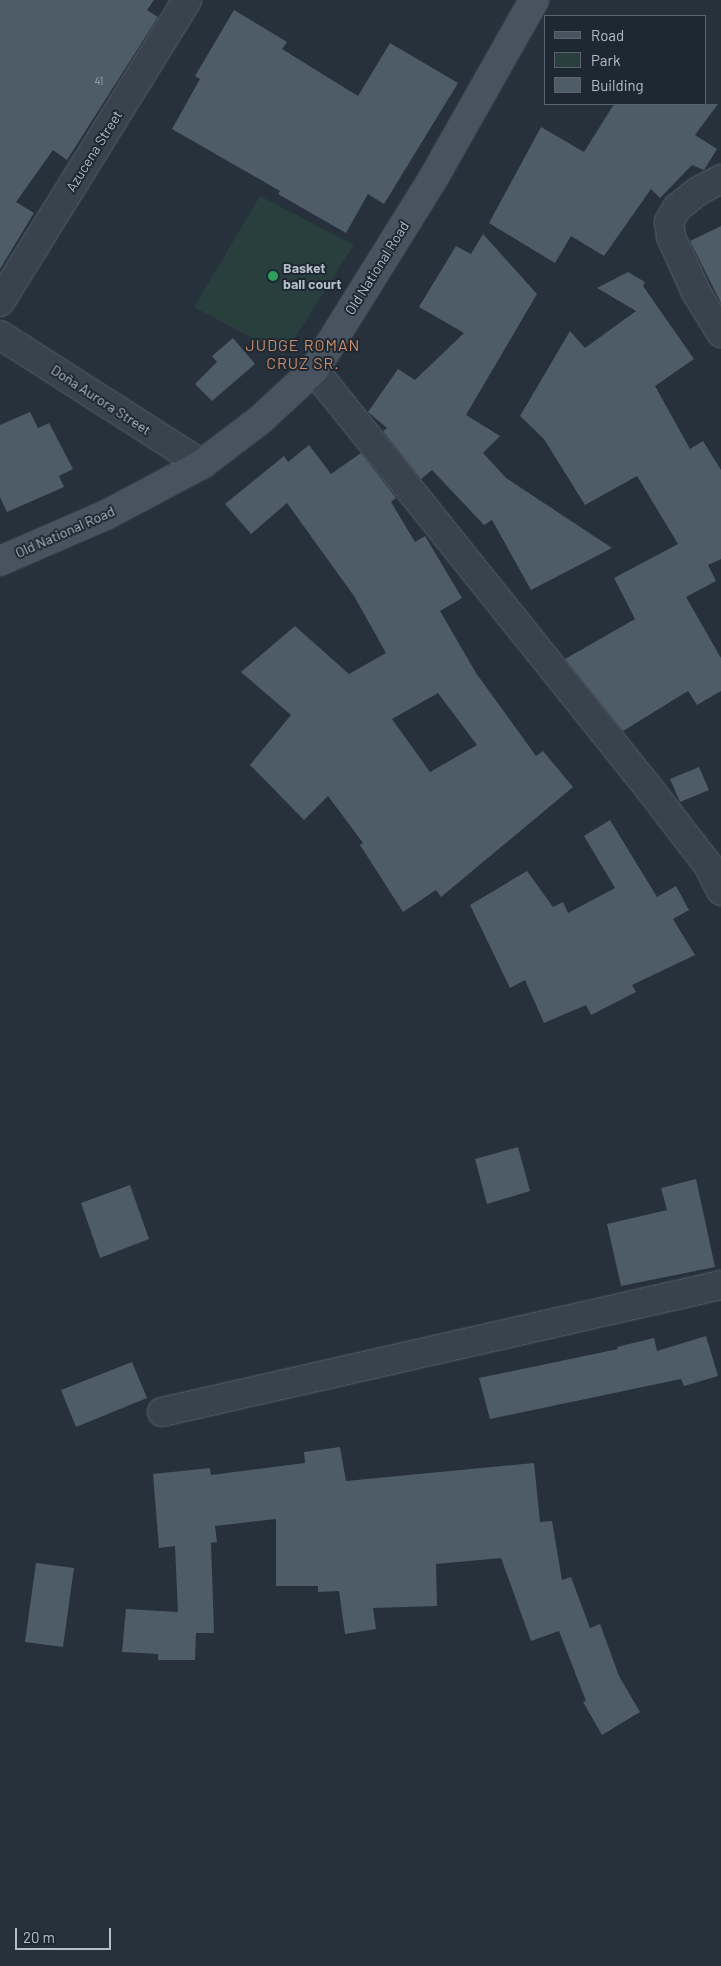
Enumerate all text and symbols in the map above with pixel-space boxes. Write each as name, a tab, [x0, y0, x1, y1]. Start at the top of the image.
legend	[544, 15, 706, 105]
text: Road	[591, 26, 624, 44]
text: Park	[591, 51, 620, 69]
house number: 41	[95, 74, 103, 88]
text: Building	[591, 76, 644, 94]
street label: Azucena Street	[62, 107, 126, 195]
street label: Old National Road	[342, 218, 412, 318]
place label: Basket ball court	[283, 260, 342, 292]
marker: Basket ball court	[267, 270, 279, 282]
district label: JUDGE ROMAN CRUZ SR.	[244, 335, 362, 373]
street label: Doña Aurora Street	[48, 361, 154, 439]
street label: Old National Road	[13, 503, 117, 561]
scale bar	[18, 1918, 114, 1950]
text: 20 m	[23, 1928, 55, 1946]

